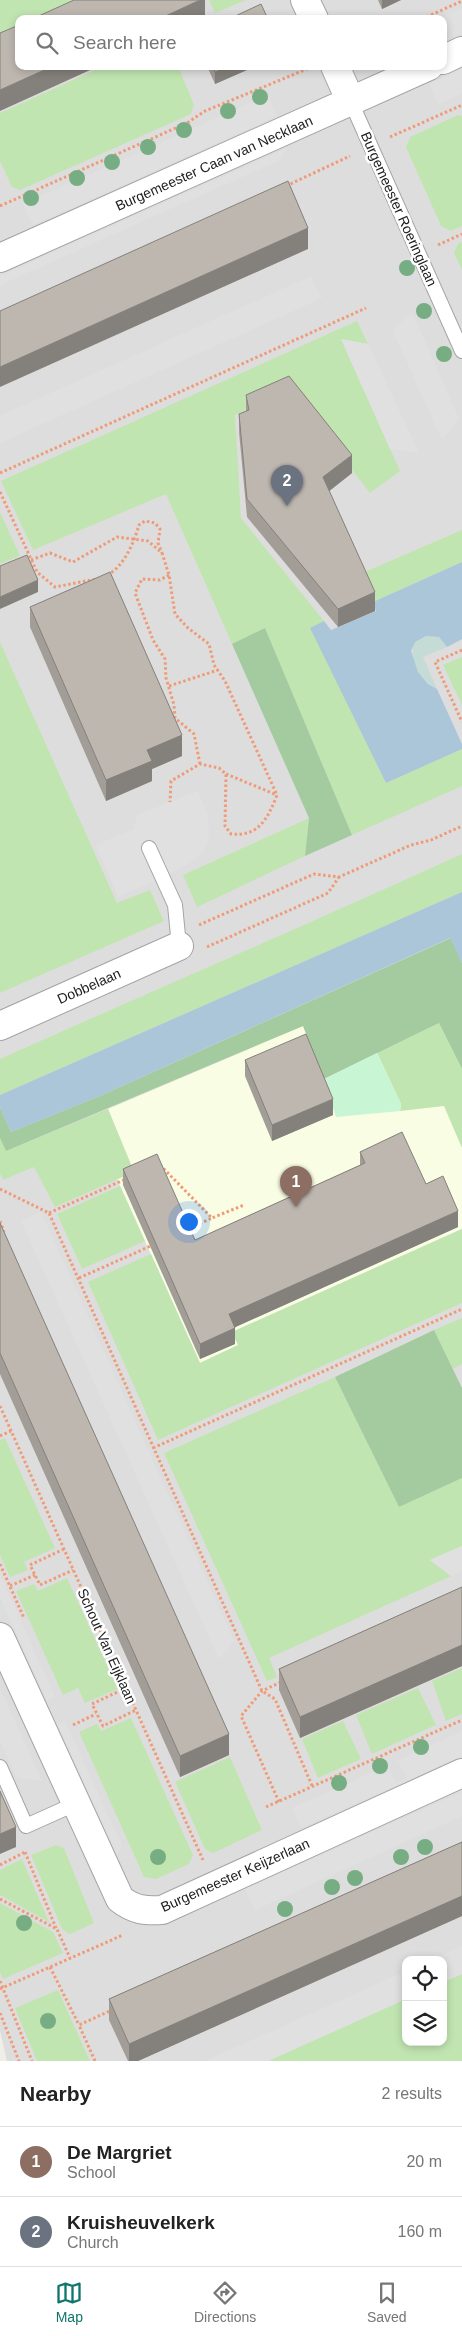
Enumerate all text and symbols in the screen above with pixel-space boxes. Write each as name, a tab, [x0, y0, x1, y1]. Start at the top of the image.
search box	[15, 15, 447, 70]
icon: search	[33, 29, 61, 57]
text: Search here	[73, 32, 177, 53]
street label: Burgemeester Caan van Necklaan	[113, 112, 315, 214]
street label: Burgemeester Roeringlaan	[358, 129, 440, 289]
pin: 2	[271, 465, 303, 506]
street label: Dobbelaan	[55, 965, 123, 1007]
pin: 1	[280, 1166, 312, 1207]
your location	[176, 1209, 202, 1235]
street label: Schout Van Eijklaan	[74, 1586, 140, 1706]
street label: Burgemeester Keijzerlaan	[158, 1835, 312, 1915]
map controls	[402, 1956, 447, 2046]
button: locate	[402, 1956, 447, 2001]
button: layers	[402, 2001, 447, 2046]
text: Nearby	[20, 2082, 91, 2105]
text: 2 results	[382, 2085, 442, 2102]
text: De Margriet	[67, 2142, 172, 2163]
text: 1	[32, 2153, 40, 2170]
text: 20 m	[406, 2153, 442, 2170]
text: School	[67, 2164, 116, 2181]
text: Kruisheuvelkerk	[67, 2212, 215, 2233]
text: 2	[32, 2223, 40, 2240]
text: 160 m	[398, 2223, 442, 2240]
text: Church	[67, 2234, 119, 2251]
tab: Map	[55, 2279, 83, 2325]
tab: Directions	[194, 2279, 256, 2325]
tab: Saved	[367, 2279, 407, 2325]

